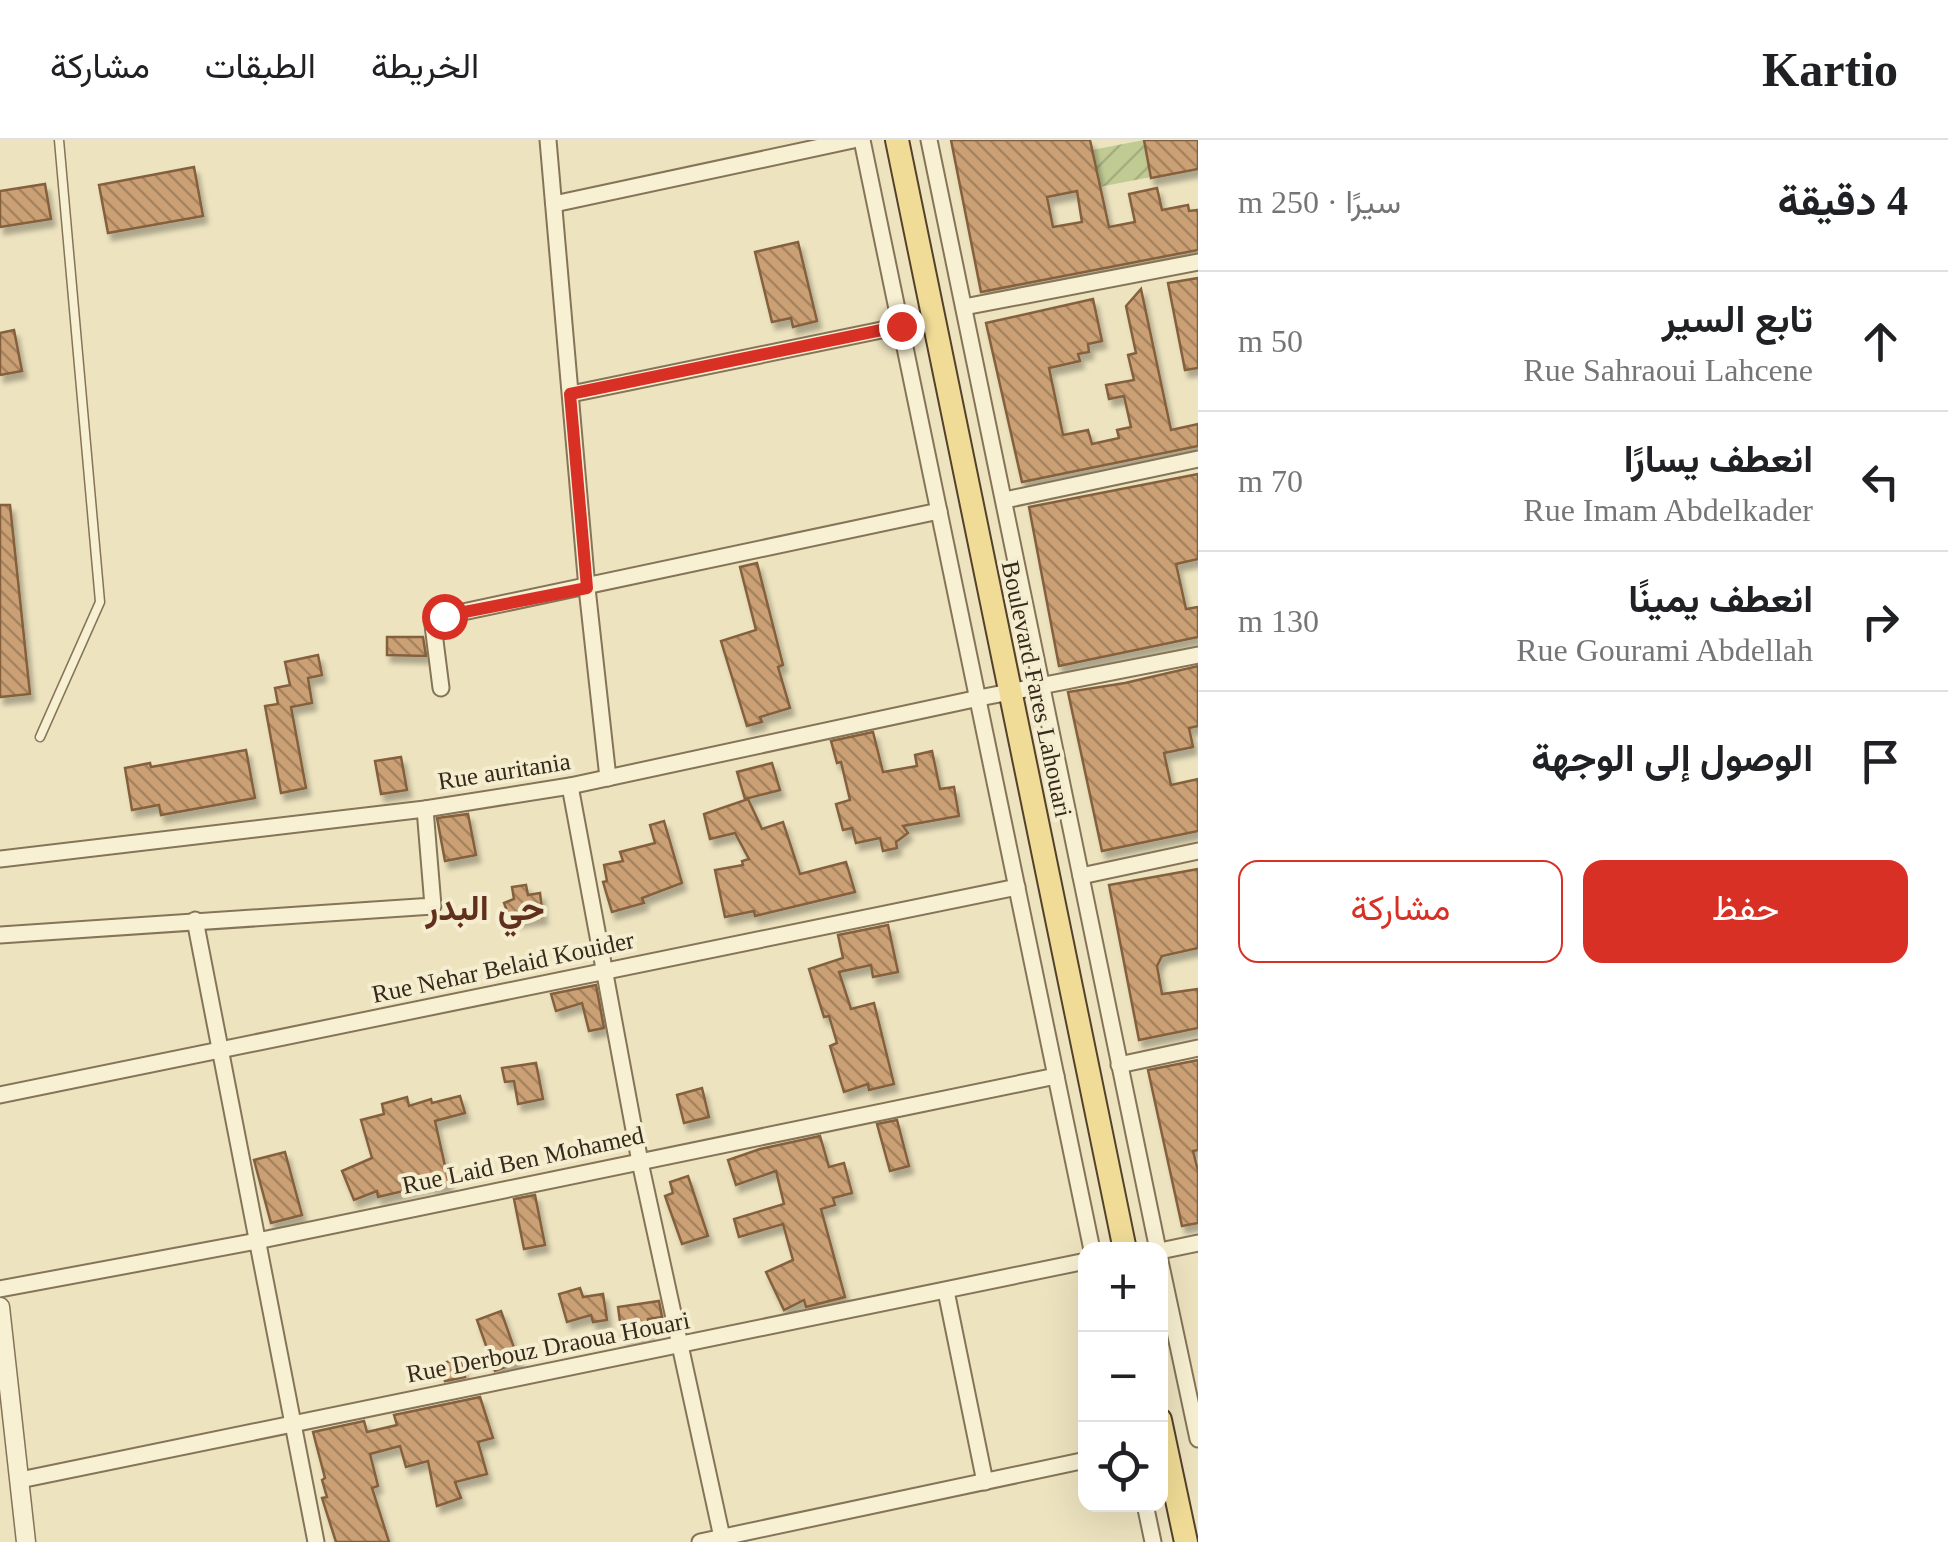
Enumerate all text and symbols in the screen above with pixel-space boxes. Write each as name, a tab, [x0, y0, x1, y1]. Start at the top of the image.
text: Kartio	[1762, 43, 1898, 96]
text: مشاركة	[50, 47, 150, 86]
text: الطبقات	[205, 47, 316, 86]
text: الخريطة	[371, 47, 479, 86]
text: 4 دقيقة	[1777, 178, 1908, 224]
text: سيرًا · 250 m	[1238, 184, 1401, 220]
text: تابع السير	[1662, 298, 1813, 340]
route end	[879, 304, 925, 350]
icon: ahead	[1853, 314, 1908, 369]
text: 50 m	[1238, 323, 1303, 359]
text: Rue Sahraoui Lahcene	[1523, 352, 1813, 388]
text: انعطف يسارًا	[1624, 438, 1813, 480]
icon: left	[1853, 454, 1908, 509]
text: 70 m	[1238, 463, 1303, 499]
text: Rue Imam Abdelkader	[1523, 492, 1813, 528]
street label: Boulevard Fares Lahouari	[997, 559, 1077, 820]
text: انعطف يمينًا	[1628, 578, 1813, 620]
route start	[422, 594, 468, 640]
icon: right	[1853, 594, 1908, 649]
text: 130 m	[1238, 603, 1319, 639]
text: Rue Gourami Abdellah	[1516, 632, 1813, 668]
icon: arrive	[1853, 734, 1908, 789]
text: الوصول إلى الوجهة	[1531, 737, 1813, 779]
street label: Rue auritania	[436, 747, 572, 795]
button: مشاركة	[1238, 860, 1563, 963]
button: حفظ	[1583, 860, 1908, 963]
district label: حي البدر	[425, 889, 544, 937]
street label: Rue Nehar Belaid Kouider	[369, 926, 637, 1008]
street label: Rue Laid Ben Mohamed	[400, 1121, 647, 1199]
map controls	[1078, 1242, 1168, 1512]
button: +	[1078, 1242, 1168, 1332]
street label: Rue Derbouz Draoua Houari	[404, 1306, 692, 1388]
button: −	[1078, 1332, 1168, 1422]
button: locate	[1078, 1422, 1168, 1512]

